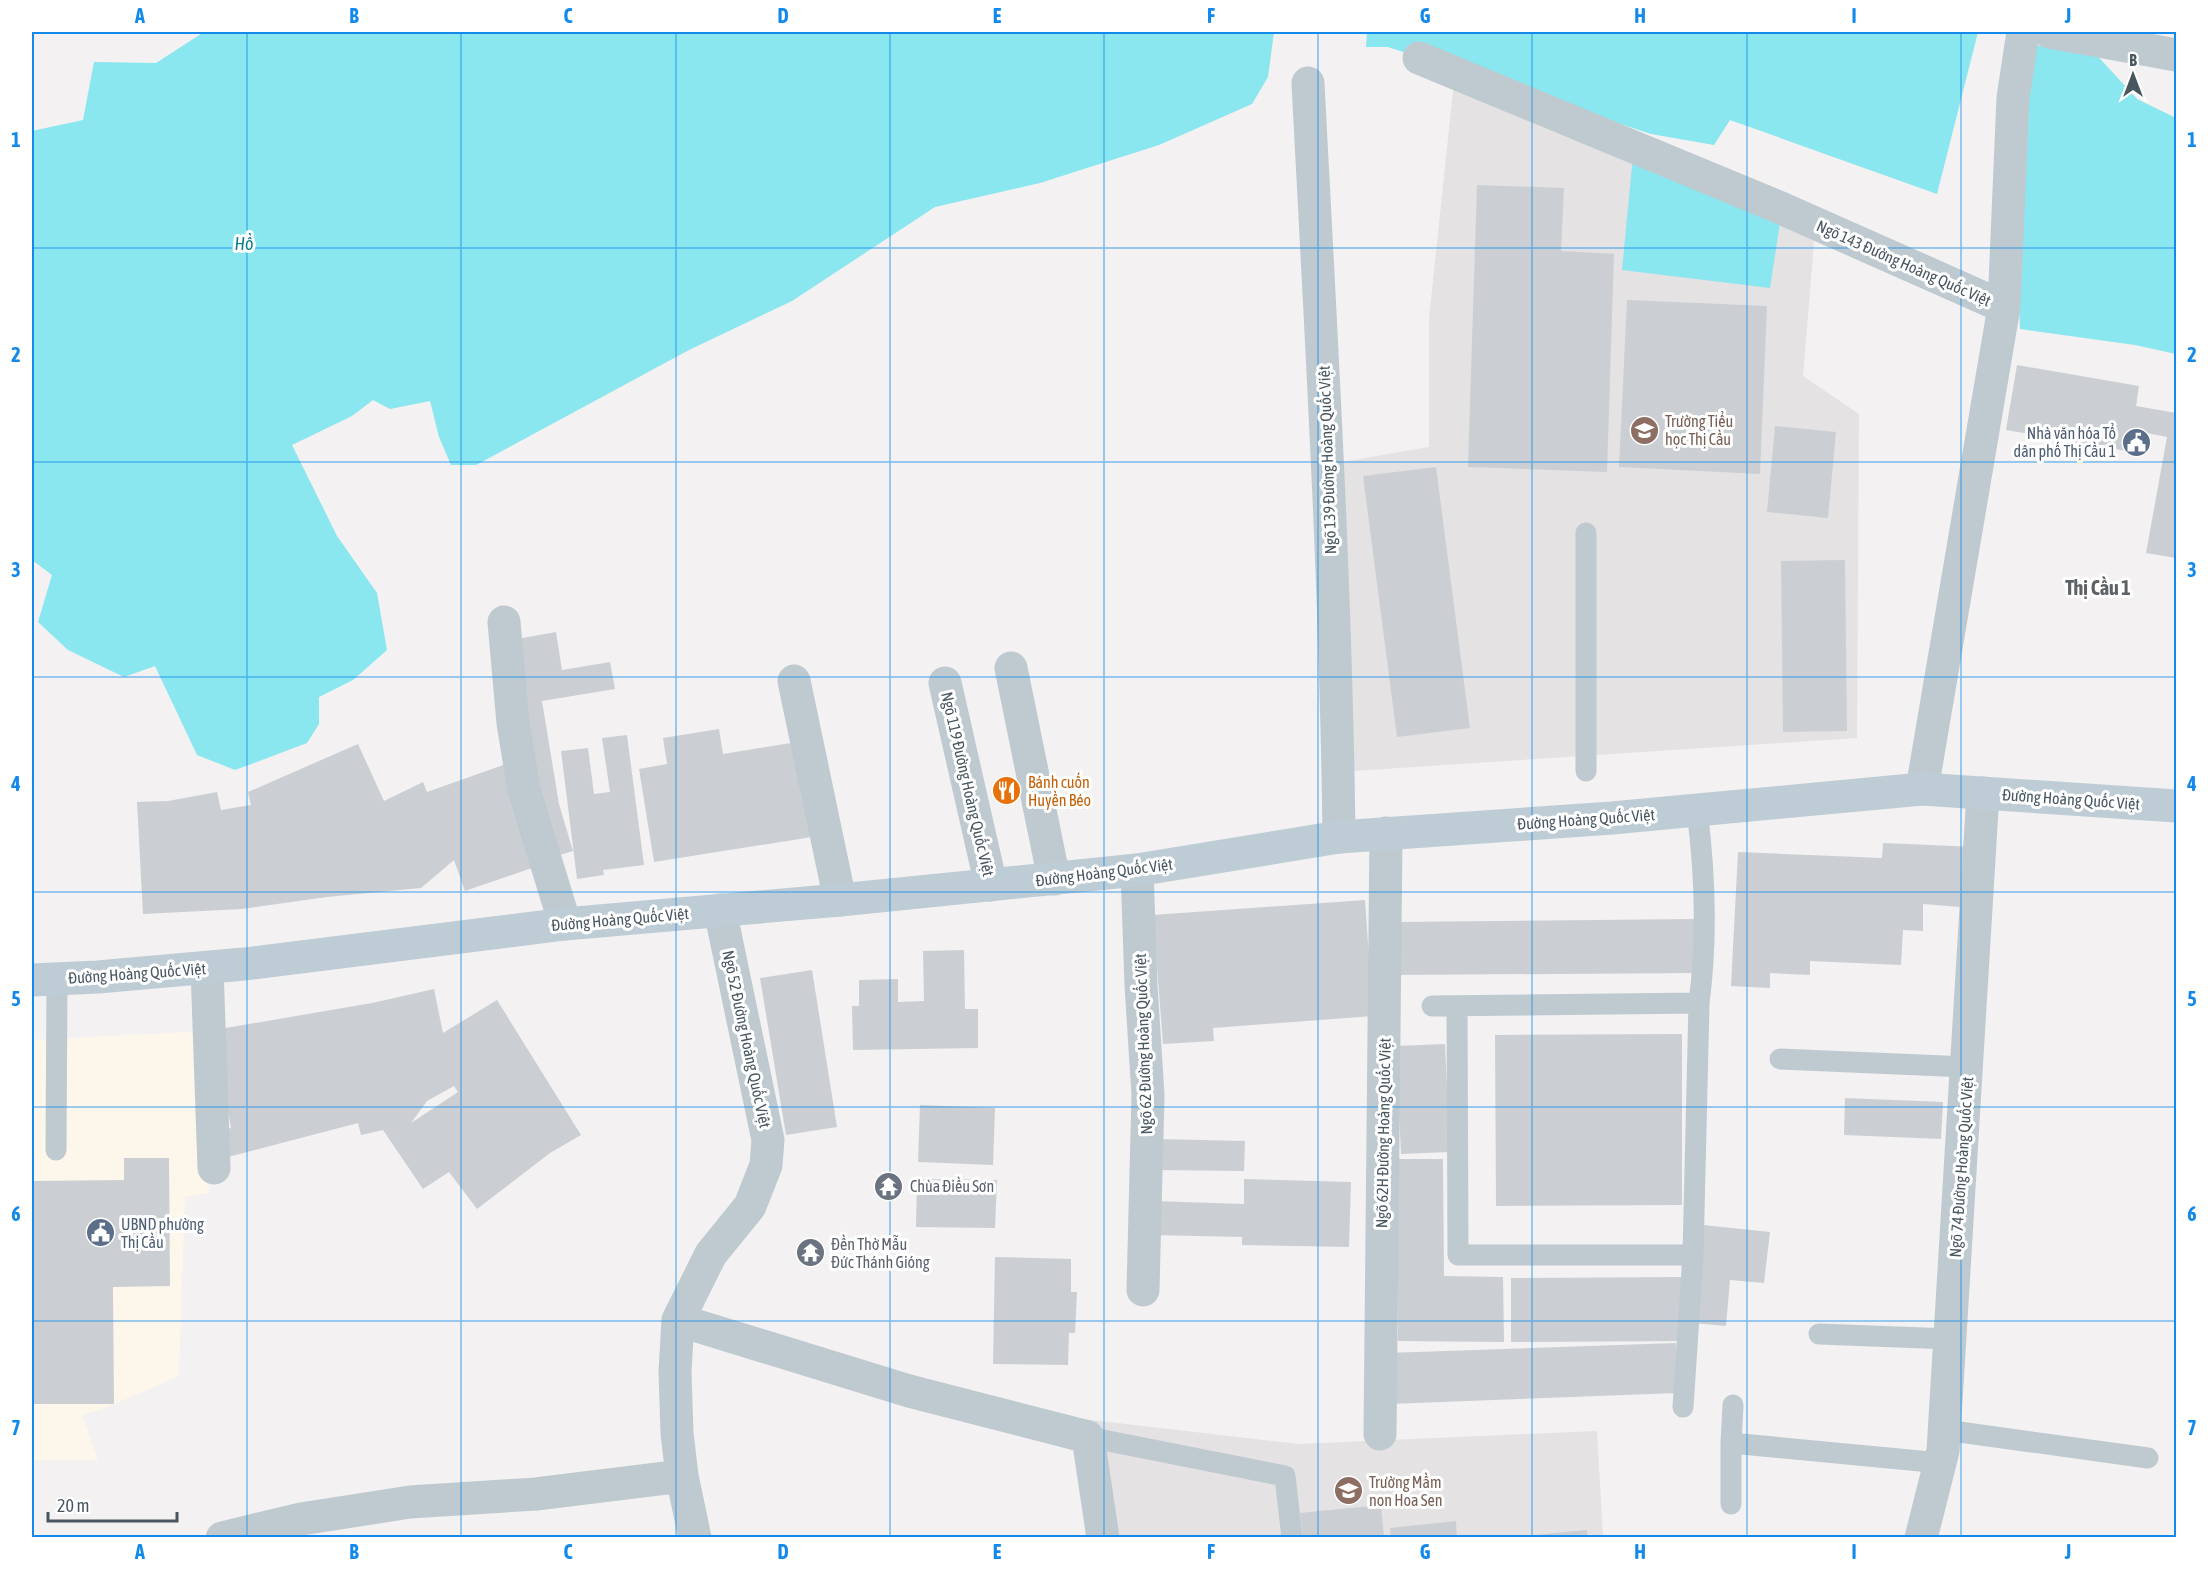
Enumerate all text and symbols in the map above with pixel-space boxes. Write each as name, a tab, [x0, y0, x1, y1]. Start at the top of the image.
text: A	[134, 4, 145, 27]
text: B	[349, 4, 359, 27]
text: C	[564, 4, 573, 27]
text: D	[777, 4, 789, 27]
text: E	[993, 4, 1002, 27]
text: F	[1207, 4, 1215, 27]
text: G	[1420, 4, 1431, 27]
text: H	[1634, 4, 1646, 27]
text: I	[1851, 4, 1857, 27]
text: J	[2064, 4, 2071, 27]
north arrow	[2103, 45, 2163, 105]
text: B	[2129, 51, 2137, 69]
text: 1	[11, 128, 21, 151]
text: 1	[2187, 128, 2197, 151]
street label: Ngõ 143 Đường Hoàng Quốc Việt	[1814, 215, 1995, 311]
water label: Hồ	[235, 233, 253, 254]
text: 2	[11, 343, 21, 366]
text: 2	[2187, 343, 2197, 366]
street label: Ngõ 139 Đường Hoàng Quốc Việt	[1314, 365, 1340, 555]
place label: Trường Tiểu học Thị Cầu	[1665, 411, 1733, 448]
school or university icon: Trường Tiểu học Thị Cầu	[1628, 414, 1660, 446]
place label: Nhà văn hóa Tổ dân phố Thị Cầu 1	[2014, 423, 2116, 461]
public building icon: Nhà văn hóa Tổ dân phố Thị Cầu 1	[2121, 426, 2153, 458]
text: 3	[11, 558, 21, 581]
text: 3	[2187, 558, 2197, 581]
district label: Thị Cầu 1	[2065, 576, 2131, 599]
street label: Ngõ 119 Đường Hoàng Quốc Việt	[937, 690, 999, 879]
text: 4	[10, 772, 21, 795]
place label: Bánh cuốn Huyền Béo	[1028, 772, 1091, 810]
text: 4	[2186, 772, 2197, 795]
restaurant icon: Bánh cuốn Huyền Béo	[991, 775, 1023, 807]
street label: Đường Hoàng Quốc Việt	[2001, 784, 2141, 814]
street label: Đường Hoàng Quốc Việt	[1516, 804, 1656, 834]
street label: Đường Hoàng Quốc Việt	[1034, 854, 1174, 890]
street label: Đường Hoàng Quốc Việt	[550, 903, 690, 935]
street label: Ngõ 52 Đường Hoàng Quốc Việt	[718, 948, 776, 1130]
street label: Ngõ 62 Đường Hoàng Quốc Việt	[1130, 953, 1156, 1135]
street label: Đường Hoàng Quốc Việt	[67, 958, 207, 988]
text: 5	[11, 987, 21, 1010]
text: 5	[2187, 987, 2197, 1010]
street label: Ngõ 62H Đường Hoàng Quốc Việt	[1371, 1037, 1395, 1228]
street label: Ngõ 74 Đường Hoàng Quốc Việt	[1945, 1076, 1977, 1258]
temple icon: Chùa Điều Sơn	[873, 1170, 905, 1202]
place label: Chùa Điều Sơn	[910, 1176, 994, 1195]
text: 6	[11, 1202, 21, 1225]
text: 6	[2187, 1202, 2197, 1225]
place label: UBND phường Thị Cầu	[121, 1215, 204, 1251]
public building icon: UBND phường Thị Cầu	[84, 1217, 116, 1249]
place label: Đền Thờ Mẫu Đức Thánh Gióng	[831, 1234, 930, 1272]
temple icon: Đền Thờ Mẫu Đức Thánh Gióng	[794, 1237, 826, 1269]
text: 7	[11, 1416, 21, 1439]
text: 7	[2187, 1416, 2197, 1439]
place label: Trường Mầm non Hoa Sen	[1369, 1472, 1442, 1509]
school or university icon: Trường Mầm non Hoa Sen	[1332, 1475, 1364, 1507]
scale bar	[48, 1485, 177, 1523]
text: 20 m	[57, 1495, 89, 1516]
text: A	[134, 1540, 145, 1563]
text: B	[349, 1540, 359, 1563]
text: C	[564, 1540, 573, 1563]
text: D	[777, 1540, 789, 1563]
text: E	[993, 1540, 1002, 1563]
text: F	[1207, 1540, 1215, 1563]
text: G	[1420, 1540, 1431, 1563]
text: H	[1634, 1540, 1646, 1563]
text: I	[1851, 1540, 1857, 1563]
text: J	[2064, 1540, 2071, 1563]

